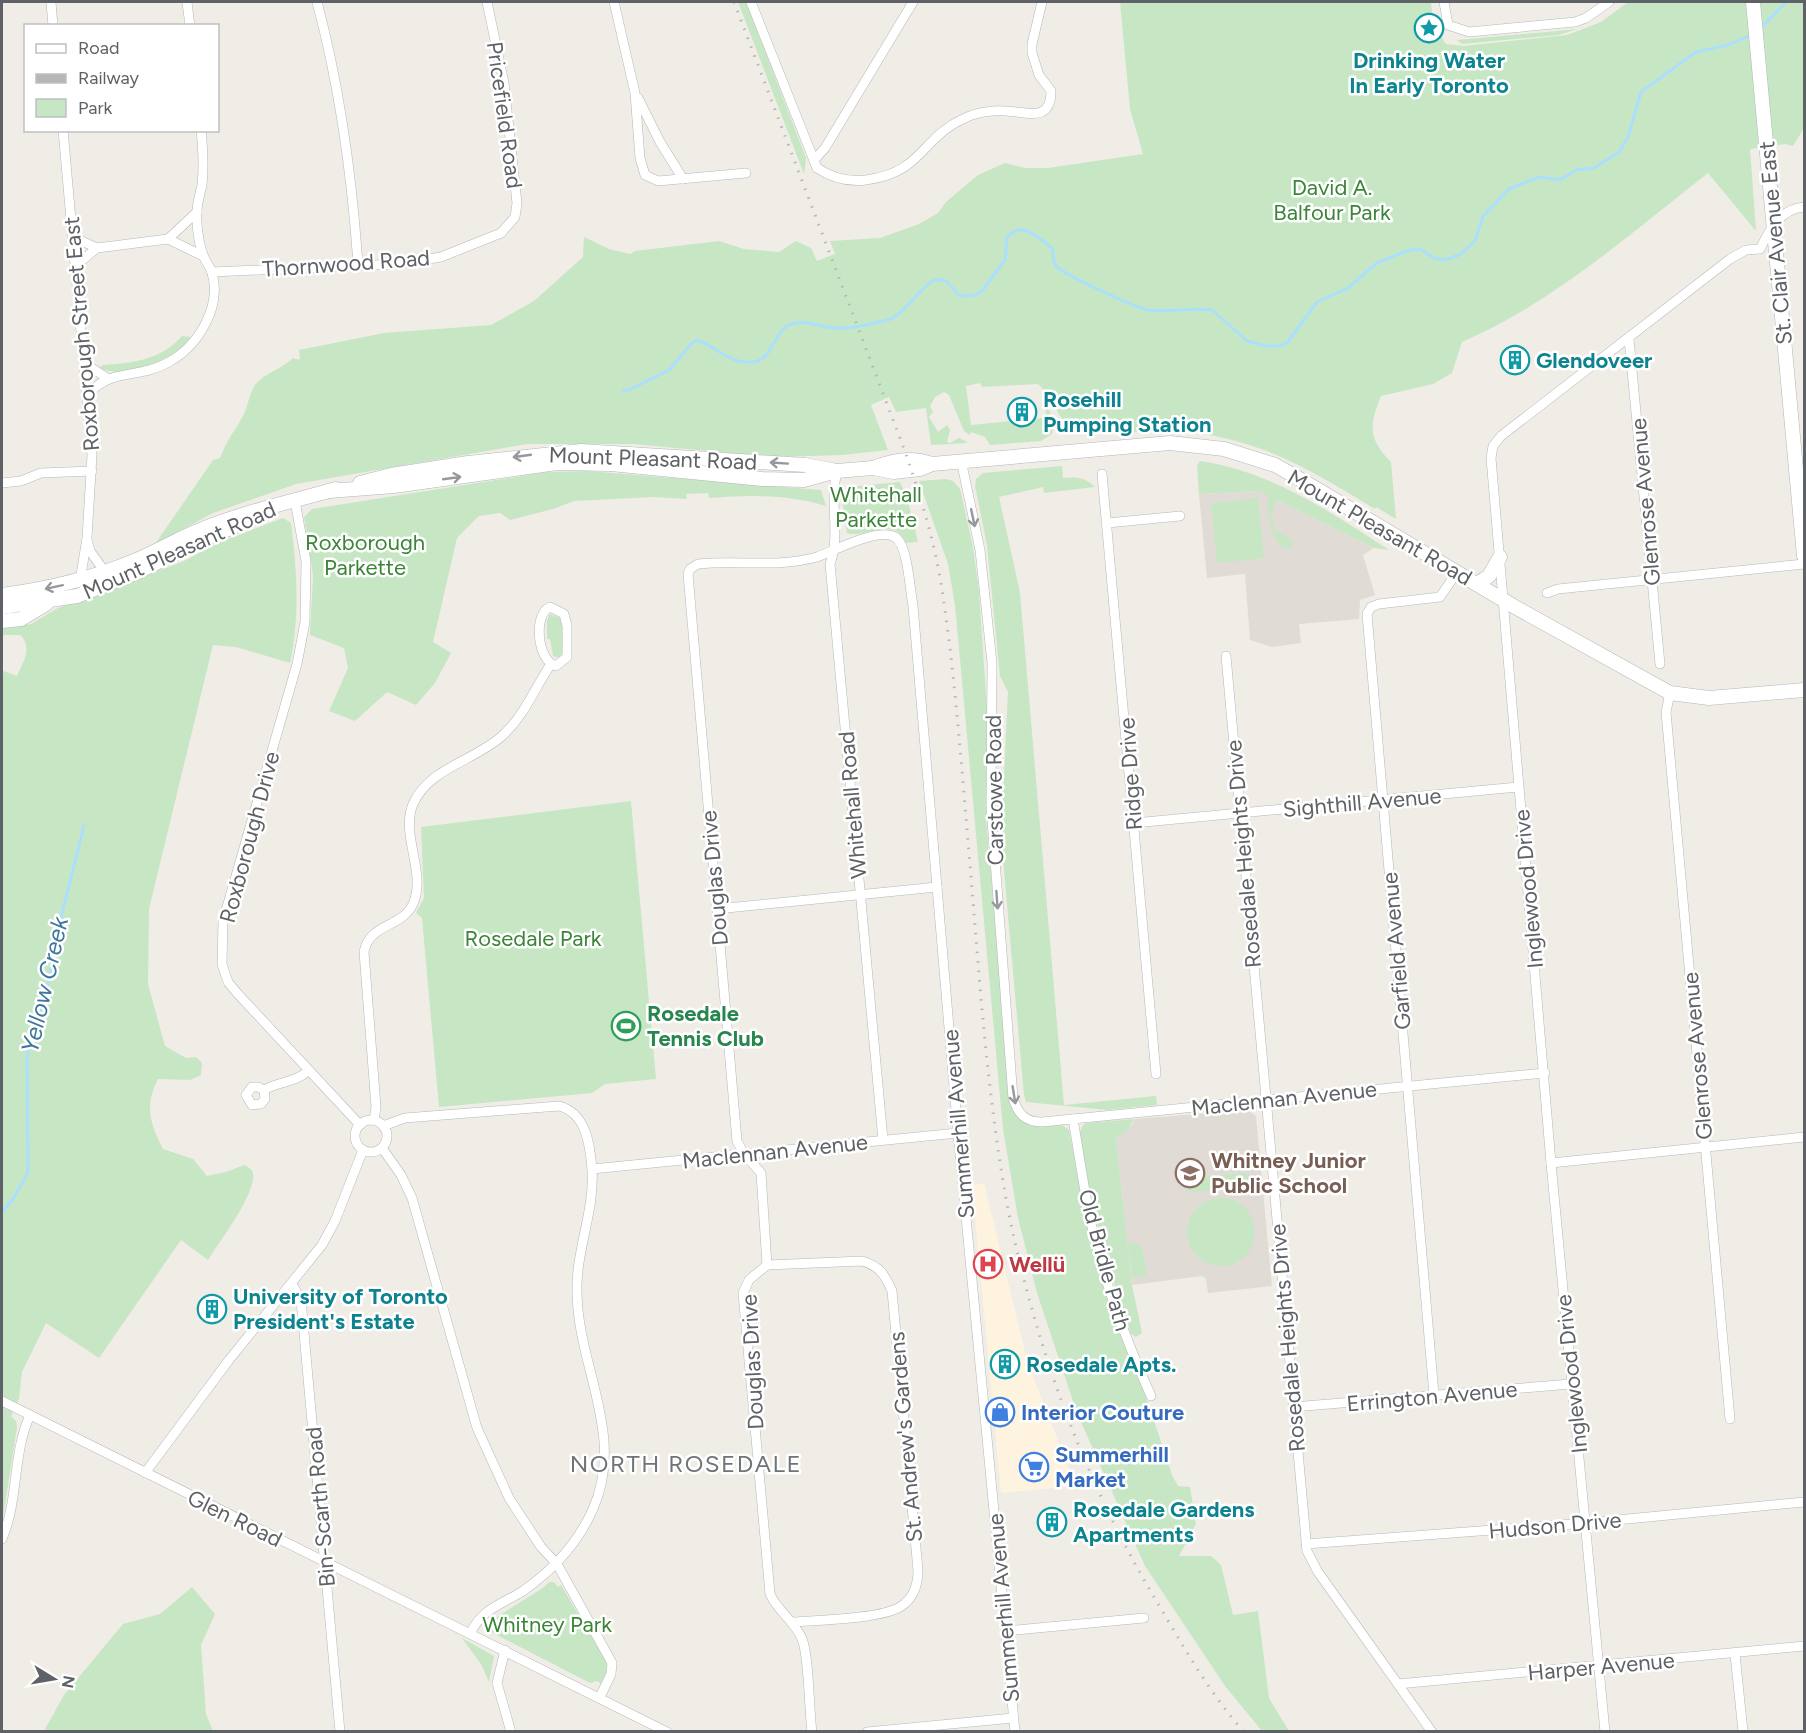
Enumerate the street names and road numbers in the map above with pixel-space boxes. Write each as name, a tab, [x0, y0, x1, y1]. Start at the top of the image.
street label: Pricefield Road	[481, 40, 528, 190]
street label: St. Clair Avenue East	[1753, 140, 1798, 346]
street label: Roxborough Street East	[58, 215, 105, 452]
street label: Thornwood Road	[261, 244, 431, 283]
street label: Glenrose Avenue	[1625, 417, 1666, 587]
street label: Mount Pleasant Road	[548, 441, 758, 476]
street label: Mount Pleasant Road	[1283, 464, 1477, 591]
street label: Mount Pleasant Road	[78, 496, 280, 605]
street label: Carstowe Road	[980, 714, 1009, 866]
street label: Ridge Drive	[1113, 717, 1148, 831]
street label: Whitehall Road	[833, 730, 872, 880]
street label: Rosedale Heights Drive	[1220, 739, 1267, 969]
street label: Roxborough Drive	[214, 748, 285, 926]
street label: Sighthill Avenue	[1282, 782, 1442, 823]
street label: Inglewood Drive	[1508, 808, 1549, 970]
street label: Douglas Drive	[695, 809, 734, 947]
street label: Garfield Avenue	[1376, 871, 1417, 1031]
street label: Glenrose Avenue	[1677, 971, 1718, 1141]
street label: Summerhill Avenue	[937, 1028, 980, 1220]
street label: Maclennan Avenue	[1190, 1075, 1378, 1122]
street label: Maclennan Avenue	[681, 1128, 869, 1175]
street label: Old Bridle Path	[1073, 1186, 1136, 1334]
street label: Rosedale Heights Drive	[1264, 1223, 1311, 1453]
street label: Inglewood Drive	[1550, 1293, 1593, 1455]
street label: Douglas Drive	[735, 1294, 770, 1430]
street label: St. Andrew's Gardens	[883, 1331, 928, 1543]
street label: Errington Avenue	[1346, 1376, 1519, 1417]
street label: Bin-Scarth Road	[300, 1426, 341, 1588]
street label: Glen Road	[183, 1484, 287, 1553]
street label: Hudson Drive	[1487, 1506, 1623, 1545]
street label: Summerhill Avenue	[982, 1512, 1025, 1704]
street label: Harper Avenue	[1526, 1647, 1676, 1686]

